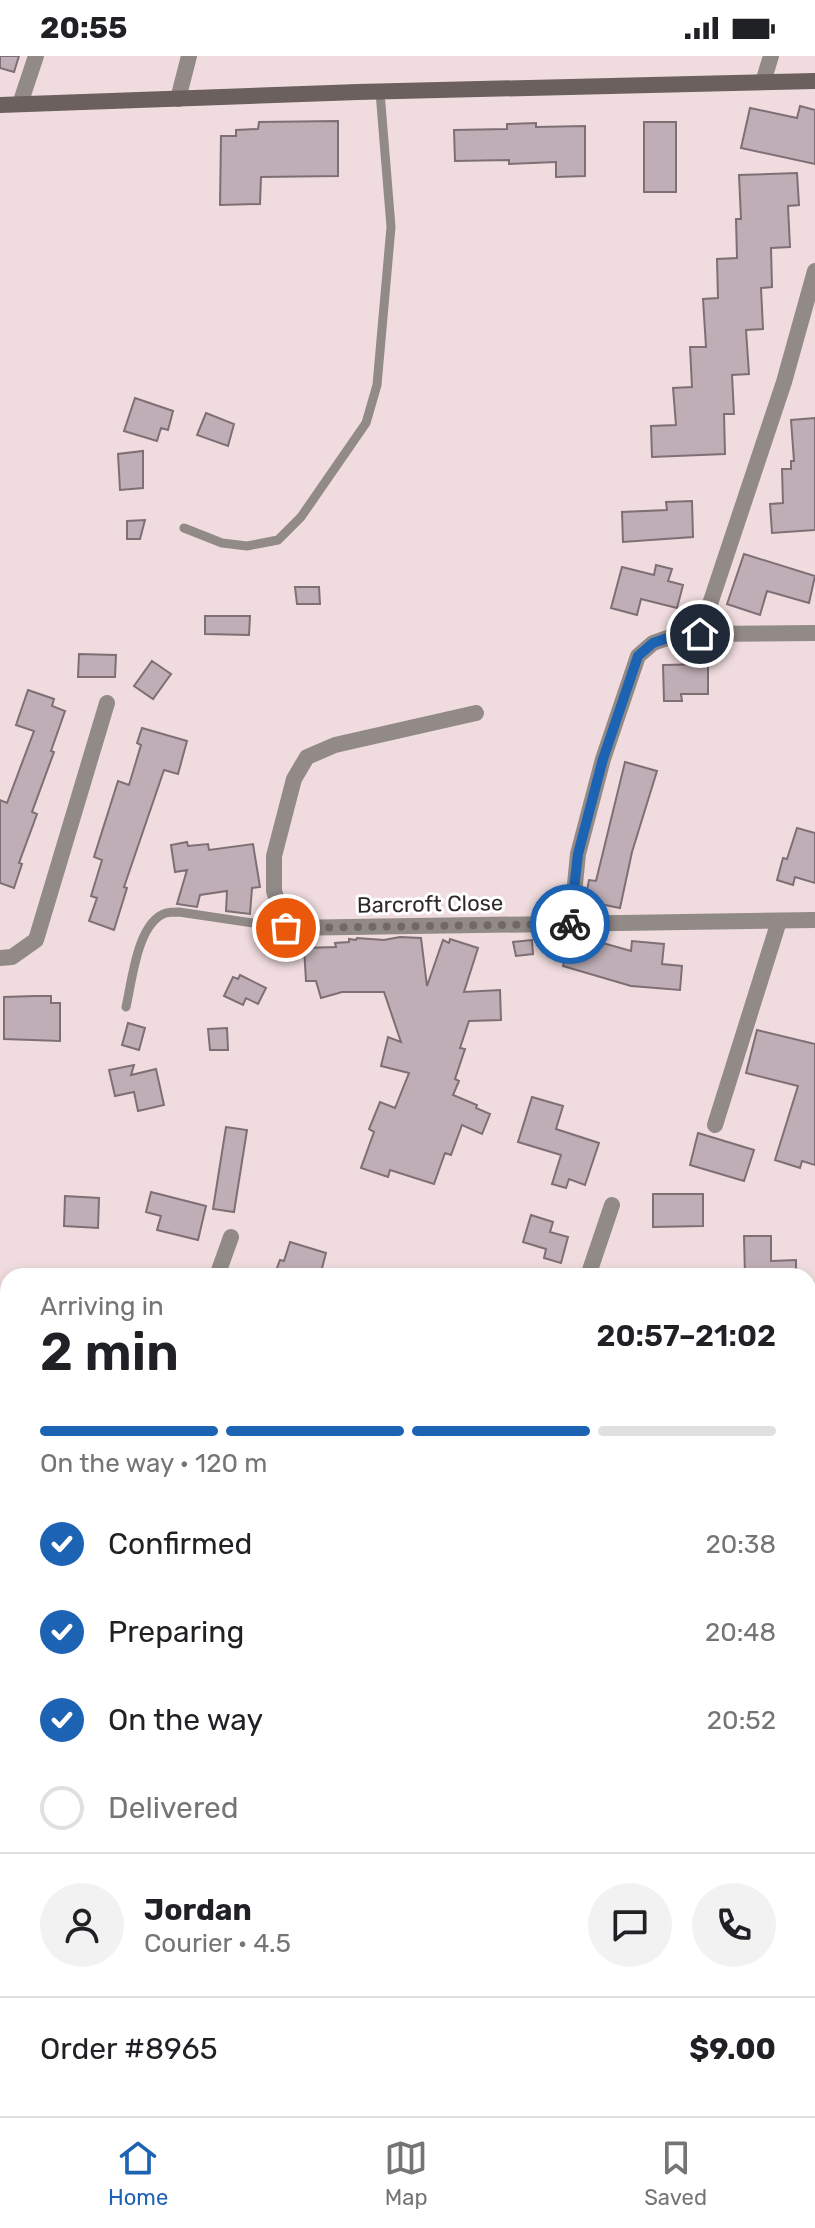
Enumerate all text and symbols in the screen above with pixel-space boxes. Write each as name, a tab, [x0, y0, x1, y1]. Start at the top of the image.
text: 20:55	[40, 10, 127, 46]
pin	[666, 600, 734, 668]
icon: home	[678, 612, 722, 656]
courier	[530, 884, 610, 964]
street label: Barcroft Close	[357, 889, 503, 919]
pin	[252, 894, 320, 962]
icon: bike	[548, 902, 592, 946]
icon: bag	[264, 906, 308, 950]
text: Arriving in	[40, 1291, 164, 1322]
text: 20:57–21:02	[597, 1318, 776, 1354]
text: 2 min	[40, 1321, 179, 1383]
text: On the way · 120 m	[40, 1448, 267, 1479]
icon: check	[40, 1522, 84, 1566]
text: Confirmed	[108, 1526, 252, 1562]
text: 20:38	[705, 1529, 776, 1560]
icon: check	[40, 1610, 84, 1654]
text: Preparing	[108, 1614, 244, 1650]
text: 20:48	[705, 1617, 776, 1648]
icon: check	[40, 1698, 84, 1742]
text: On the way	[108, 1702, 263, 1738]
text: 20:52	[707, 1705, 776, 1736]
text: Delivered	[108, 1790, 239, 1826]
button: person	[40, 1883, 124, 1967]
button: chat	[588, 1883, 672, 1967]
button: phone	[692, 1883, 776, 1967]
text: Jordan	[144, 1892, 252, 1928]
text: Courier · 4.5	[144, 1928, 291, 1959]
text: Order #8965	[40, 2031, 218, 2067]
text: $9.00	[689, 2031, 776, 2067]
tab: Home	[108, 2136, 168, 2211]
tab: Map	[384, 2136, 428, 2211]
tab: Saved	[644, 2136, 707, 2211]

